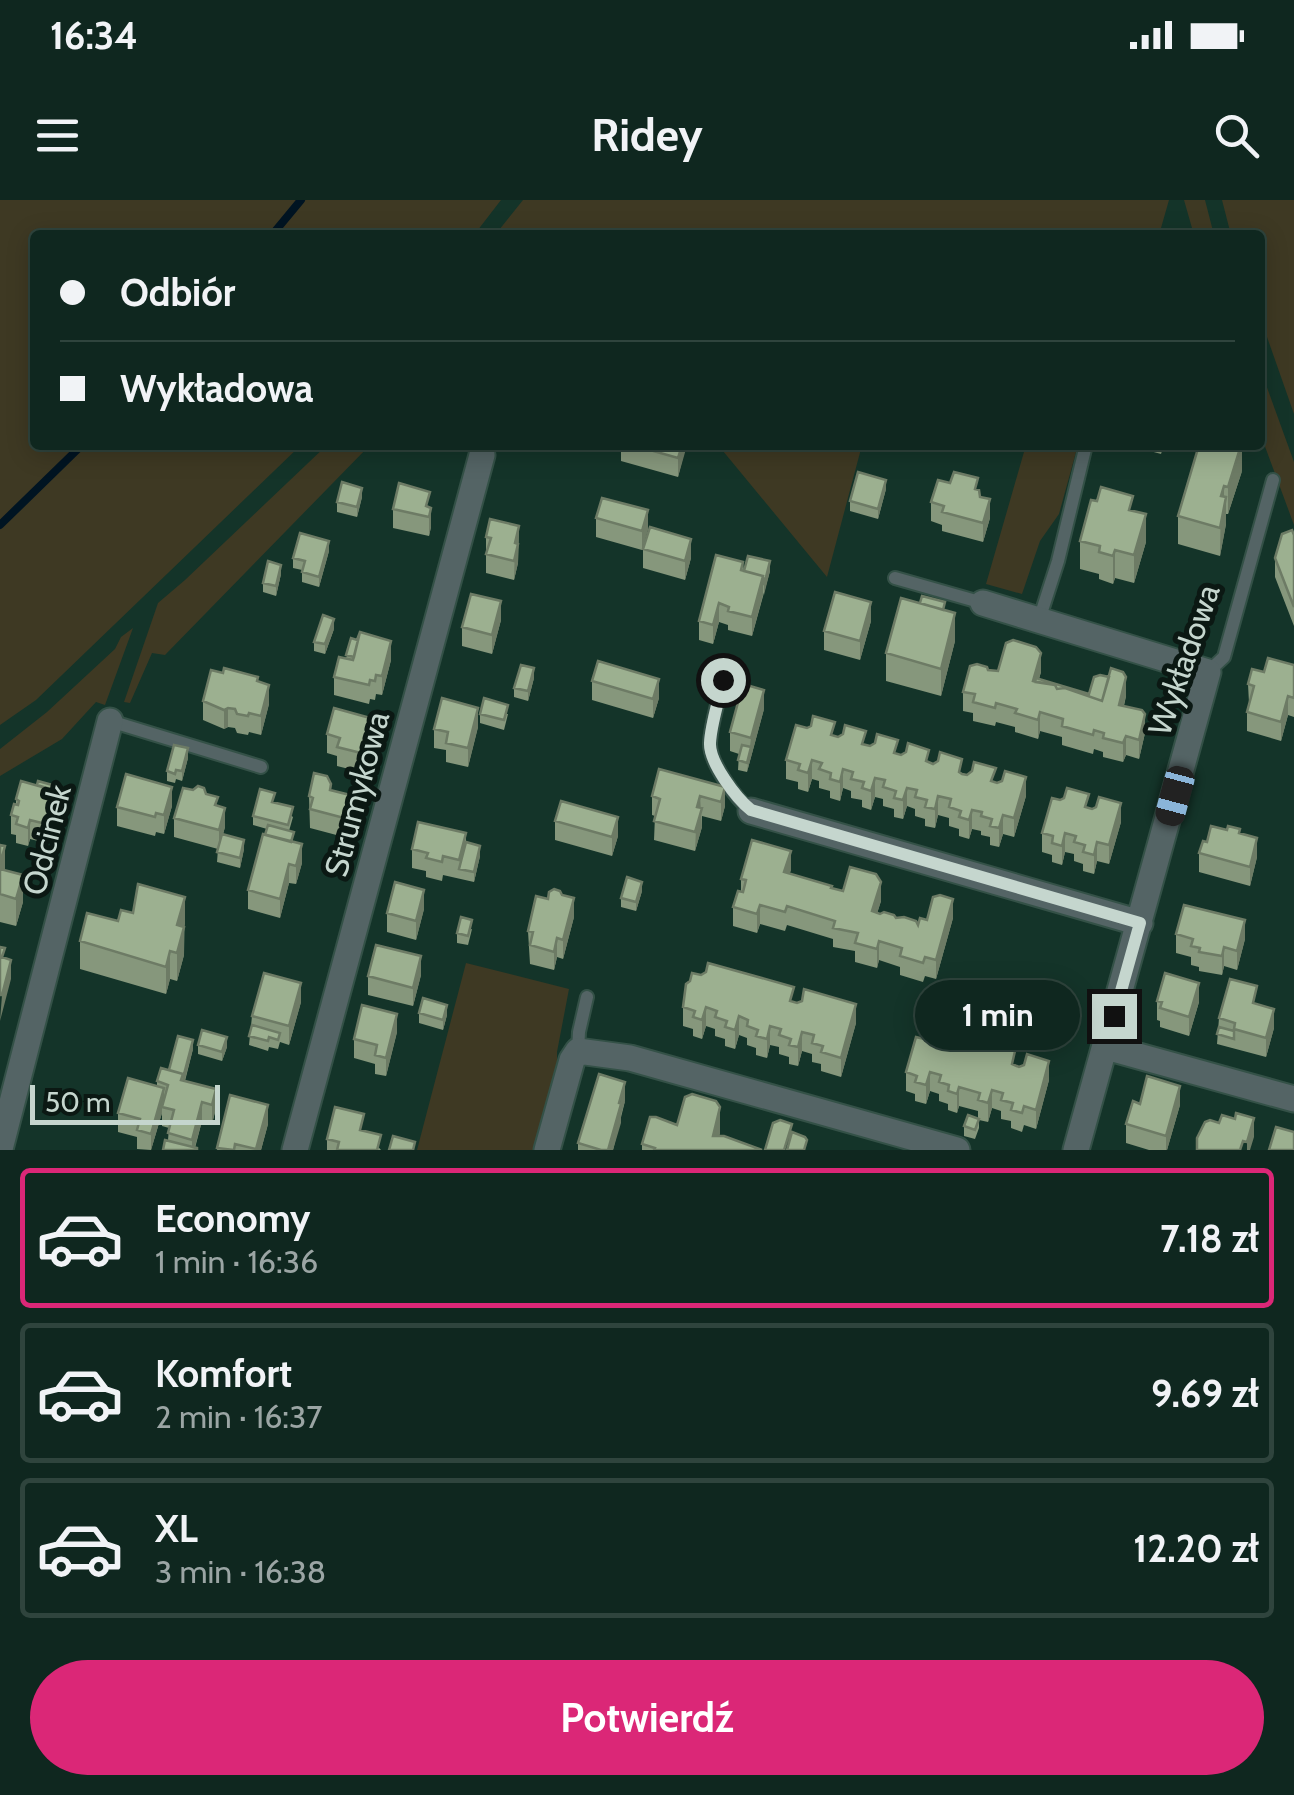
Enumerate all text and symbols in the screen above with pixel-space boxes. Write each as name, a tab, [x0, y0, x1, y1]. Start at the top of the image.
text: 16:34	[50, 12, 138, 59]
icon: menu	[30, 108, 85, 163]
text: Ridey	[591, 108, 703, 162]
icon: search	[1209, 108, 1264, 163]
text: Odbiór	[120, 269, 235, 316]
text: Wykładowa	[120, 365, 313, 412]
street label: Wykładowa	[1140, 579, 1228, 740]
route start	[701, 658, 746, 703]
street label: Strumykowa	[316, 707, 397, 881]
car	[1153, 763, 1197, 829]
street label: Odcinek	[14, 780, 79, 899]
callout: 1 min	[914, 981, 1079, 1051]
route end	[1092, 994, 1137, 1039]
text: 1 min	[961, 995, 1034, 1034]
scale bar	[30, 1080, 220, 1124]
text: 50 m	[45, 1085, 111, 1119]
icon: car	[35, 1193, 125, 1283]
text: Economy	[155, 1195, 310, 1242]
text: 7.18 zł	[1160, 1215, 1259, 1262]
text: 1 min · 16:36	[155, 1242, 318, 1281]
icon: car	[35, 1348, 125, 1438]
text: Komfort	[155, 1350, 292, 1397]
text: 9.69 zł	[1151, 1370, 1259, 1417]
text: 2 min · 16:37	[155, 1397, 322, 1436]
icon: car	[35, 1503, 125, 1593]
text: XL	[155, 1505, 198, 1552]
text: 12.20 zł	[1133, 1525, 1259, 1572]
text: 3 min · 16:38	[155, 1552, 326, 1591]
button: Potwierdź	[30, 1660, 1264, 1775]

